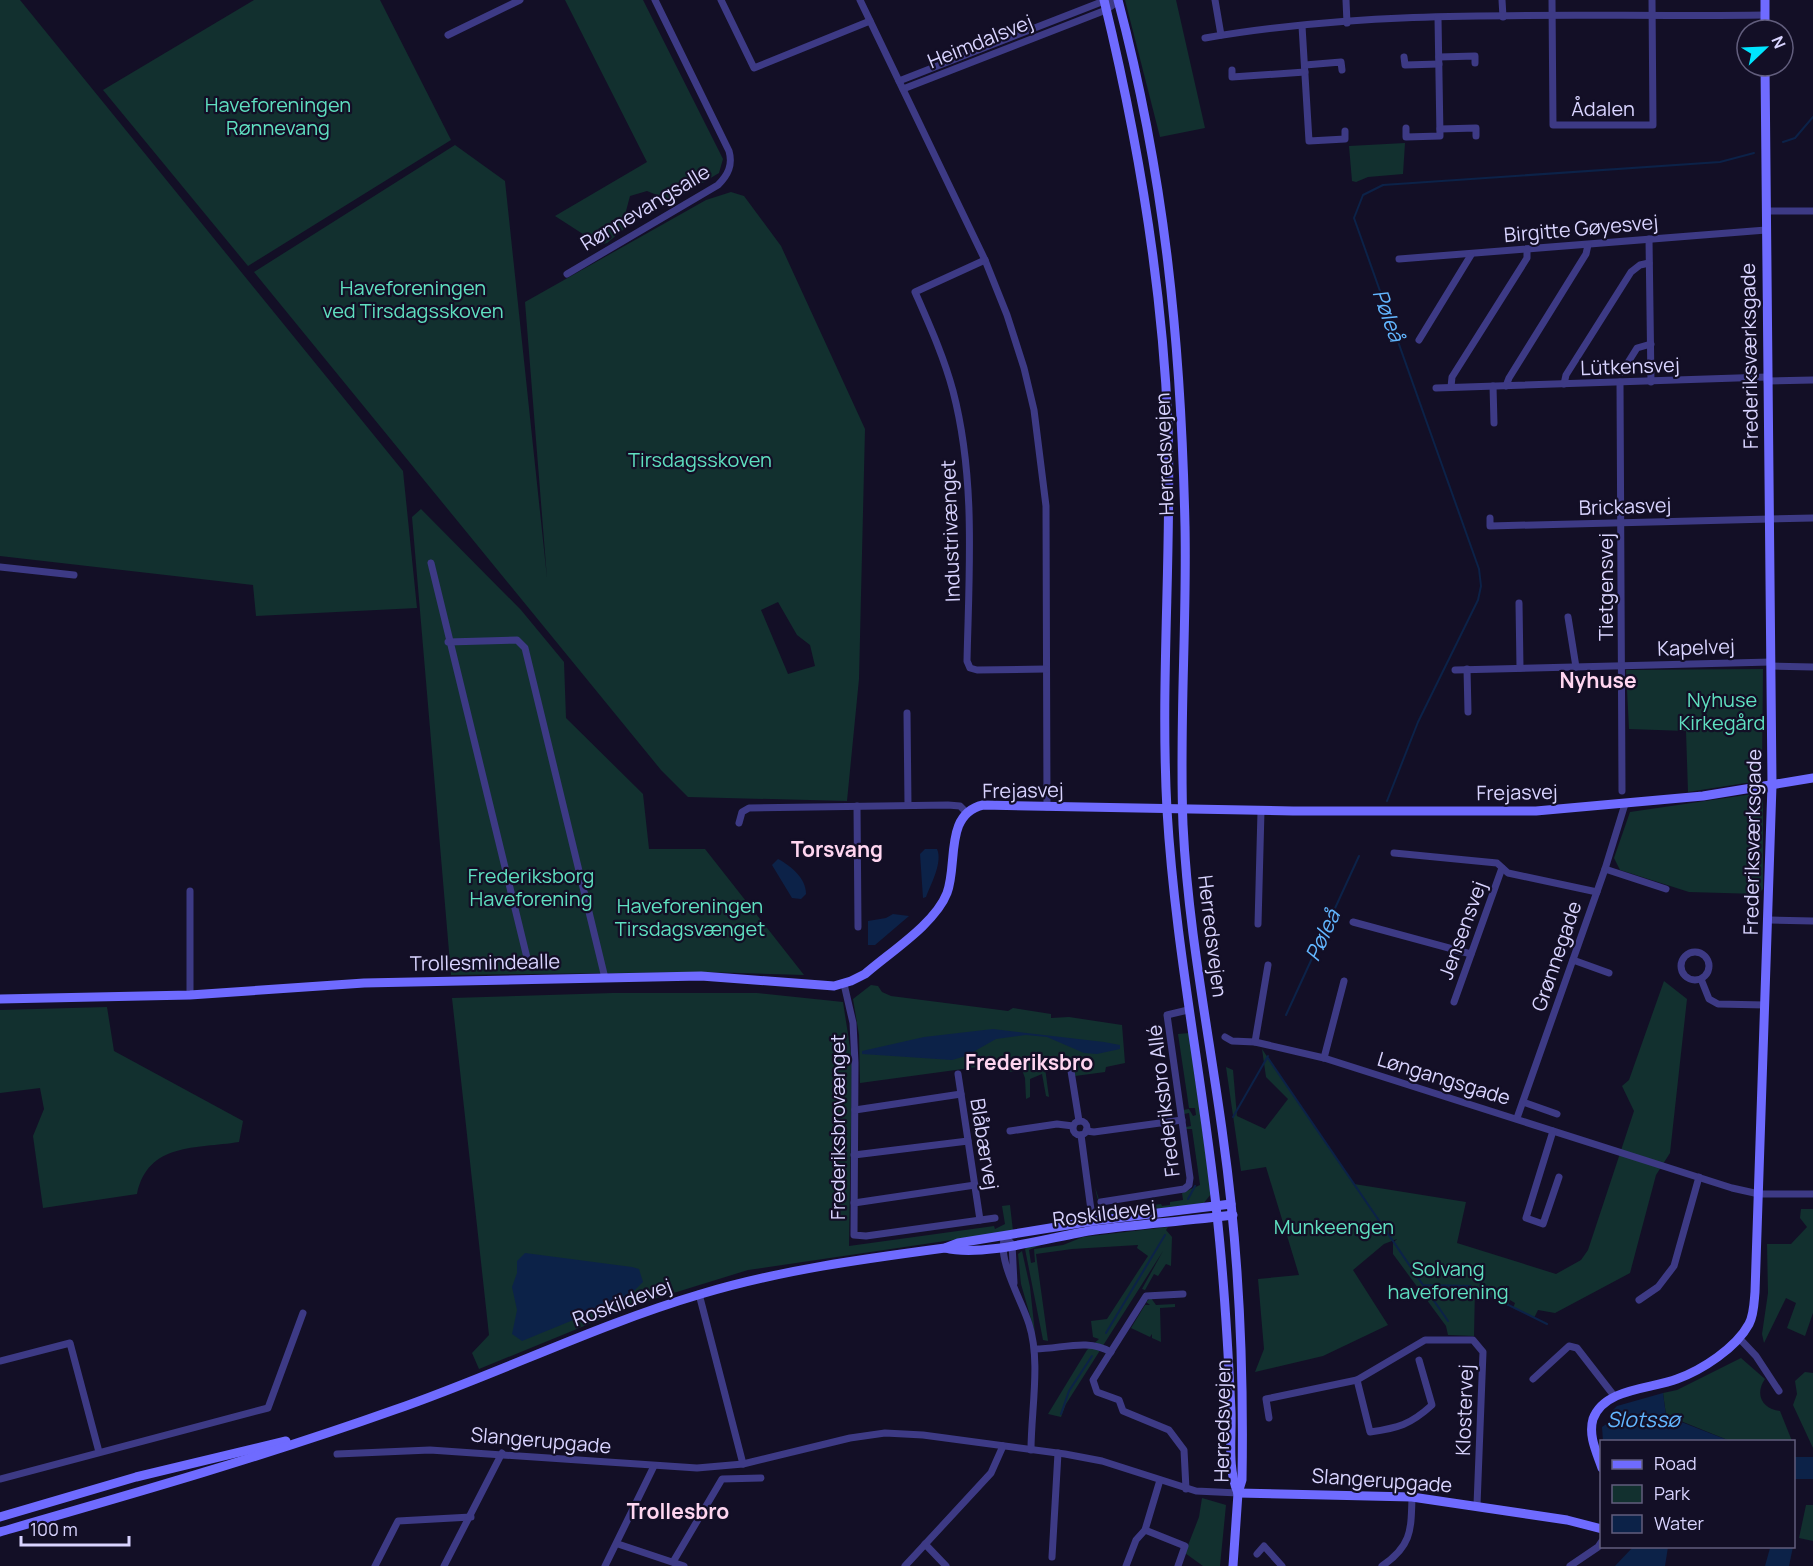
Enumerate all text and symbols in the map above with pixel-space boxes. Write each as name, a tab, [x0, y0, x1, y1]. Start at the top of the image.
street label: Heimdalsvej	[923, 8, 1037, 74]
north arrow	[1735, 18, 1795, 78]
text: N	[1766, 33, 1791, 52]
park label: Haveforeningen Rønnevang	[205, 91, 351, 141]
street label: Ådalen	[1571, 95, 1635, 122]
street label: Rønnevangsalle	[575, 158, 715, 256]
street label: Birgitte Gøyesvej	[1503, 208, 1659, 248]
street label: Frederiksværksgade	[1734, 263, 1764, 449]
park label: Haveforeningen ved Tirsdagsskoven	[322, 274, 504, 324]
water label: Pøleå	[1367, 285, 1412, 346]
street label: Lütkensvej	[1580, 351, 1680, 381]
street label: Herredsvejen	[1148, 392, 1180, 516]
park label: Tirsdagsskoven	[628, 446, 772, 473]
street label: Industrivænget	[934, 460, 966, 602]
street label: Brickasvej	[1578, 491, 1672, 521]
street label: Tietgensvej	[1592, 533, 1619, 641]
street label: Kapelvej	[1657, 632, 1735, 662]
district label: Nyhuse	[1559, 666, 1637, 694]
park label: Nyhuse Kirkegård	[1679, 686, 1765, 736]
street label: Frederiksværksgade	[1737, 749, 1767, 935]
street label: Frejasvej	[982, 776, 1064, 804]
street label: Frejasvej	[1476, 778, 1558, 806]
district label: Torsvang	[791, 835, 883, 863]
park label: Frederiksborg Haveforening	[468, 862, 594, 912]
street label: Herredsvejen	[1192, 873, 1234, 999]
street label: Jensensvej	[1432, 877, 1492, 983]
park label: Haveforeningen Tirsdagsvænget	[615, 892, 765, 942]
street label: Grønnegade	[1525, 897, 1587, 1015]
water label: Pøleå	[1298, 904, 1347, 965]
street label: Trollesmindealle	[410, 947, 560, 977]
street label: Frederiksbro Allé	[1140, 1024, 1186, 1178]
street label: Frederiksbrovænget	[824, 1034, 851, 1220]
street label: Løngangsgade	[1374, 1045, 1514, 1111]
district label: Frederiksbro	[965, 1048, 1093, 1076]
street label: Blåbærvej	[964, 1096, 1006, 1192]
street label: Roskildevej	[1051, 1193, 1157, 1233]
park label: Munkeengen	[1274, 1213, 1394, 1240]
park label: Solvang haveforening	[1387, 1255, 1509, 1305]
street label: Roskildevej	[569, 1272, 675, 1332]
street label: Herredsvejen	[1207, 1359, 1237, 1483]
street label: Klostervej	[1449, 1364, 1479, 1456]
water label: Slotssø	[1606, 1405, 1682, 1433]
street label: Slangerupgade	[470, 1420, 612, 1460]
legend	[1600, 1440, 1795, 1548]
text: Road	[1654, 1451, 1697, 1475]
street label: Slangerupgade	[1311, 1462, 1453, 1498]
text: Park	[1654, 1481, 1691, 1505]
district label: Trollesbro	[627, 1497, 729, 1525]
scale bar	[21, 1509, 129, 1547]
text: Water	[1654, 1511, 1704, 1535]
text: 100 m	[30, 1517, 78, 1541]

